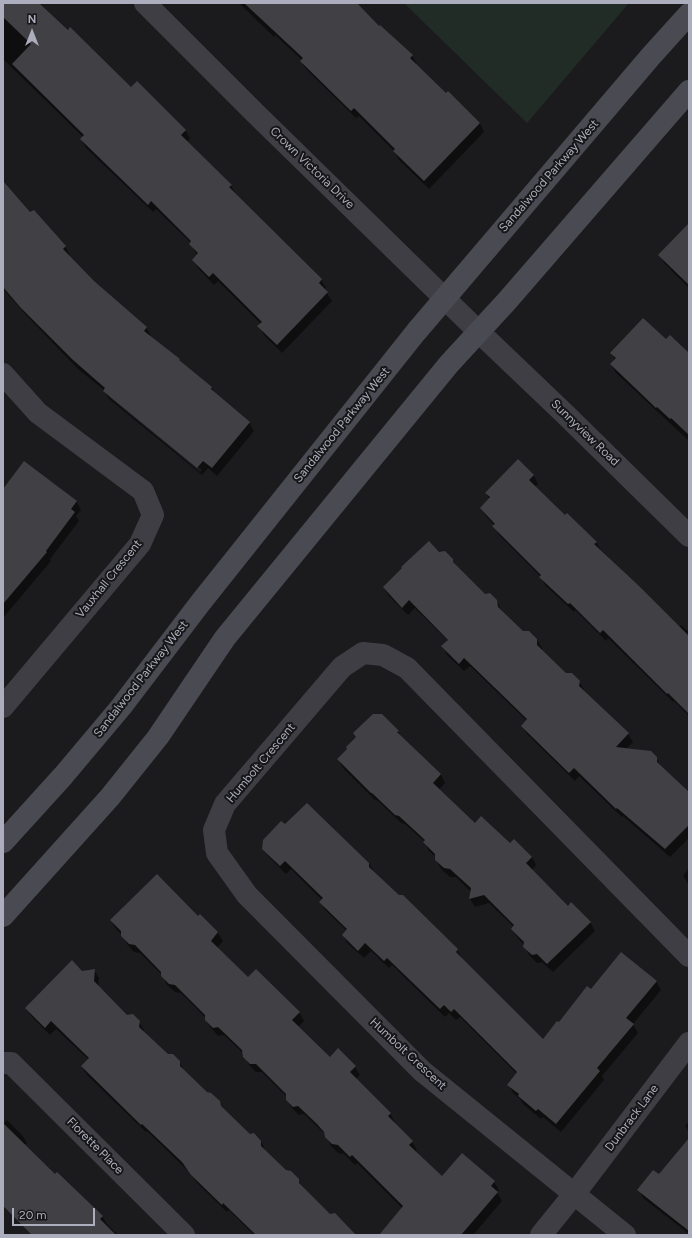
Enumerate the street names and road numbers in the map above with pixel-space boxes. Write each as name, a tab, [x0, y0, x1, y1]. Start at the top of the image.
street label: Sandalwood Parkway West	[496, 117, 602, 235]
street label: Crown Victoria Drive	[267, 124, 357, 212]
street label: Sandalwood Parkway West	[291, 364, 393, 486]
street label: Sunnyview Road	[548, 397, 622, 469]
street label: Vauxhall Crescent	[73, 537, 145, 621]
street label: Sandalwood Parkway West	[91, 618, 191, 740]
street label: Humbolt Crescent	[224, 720, 298, 806]
street label: Humbolt Crescent	[367, 1015, 449, 1093]
street label: Dunbrack Lane	[602, 1082, 662, 1154]
street label: Florette Place	[64, 1115, 126, 1177]

